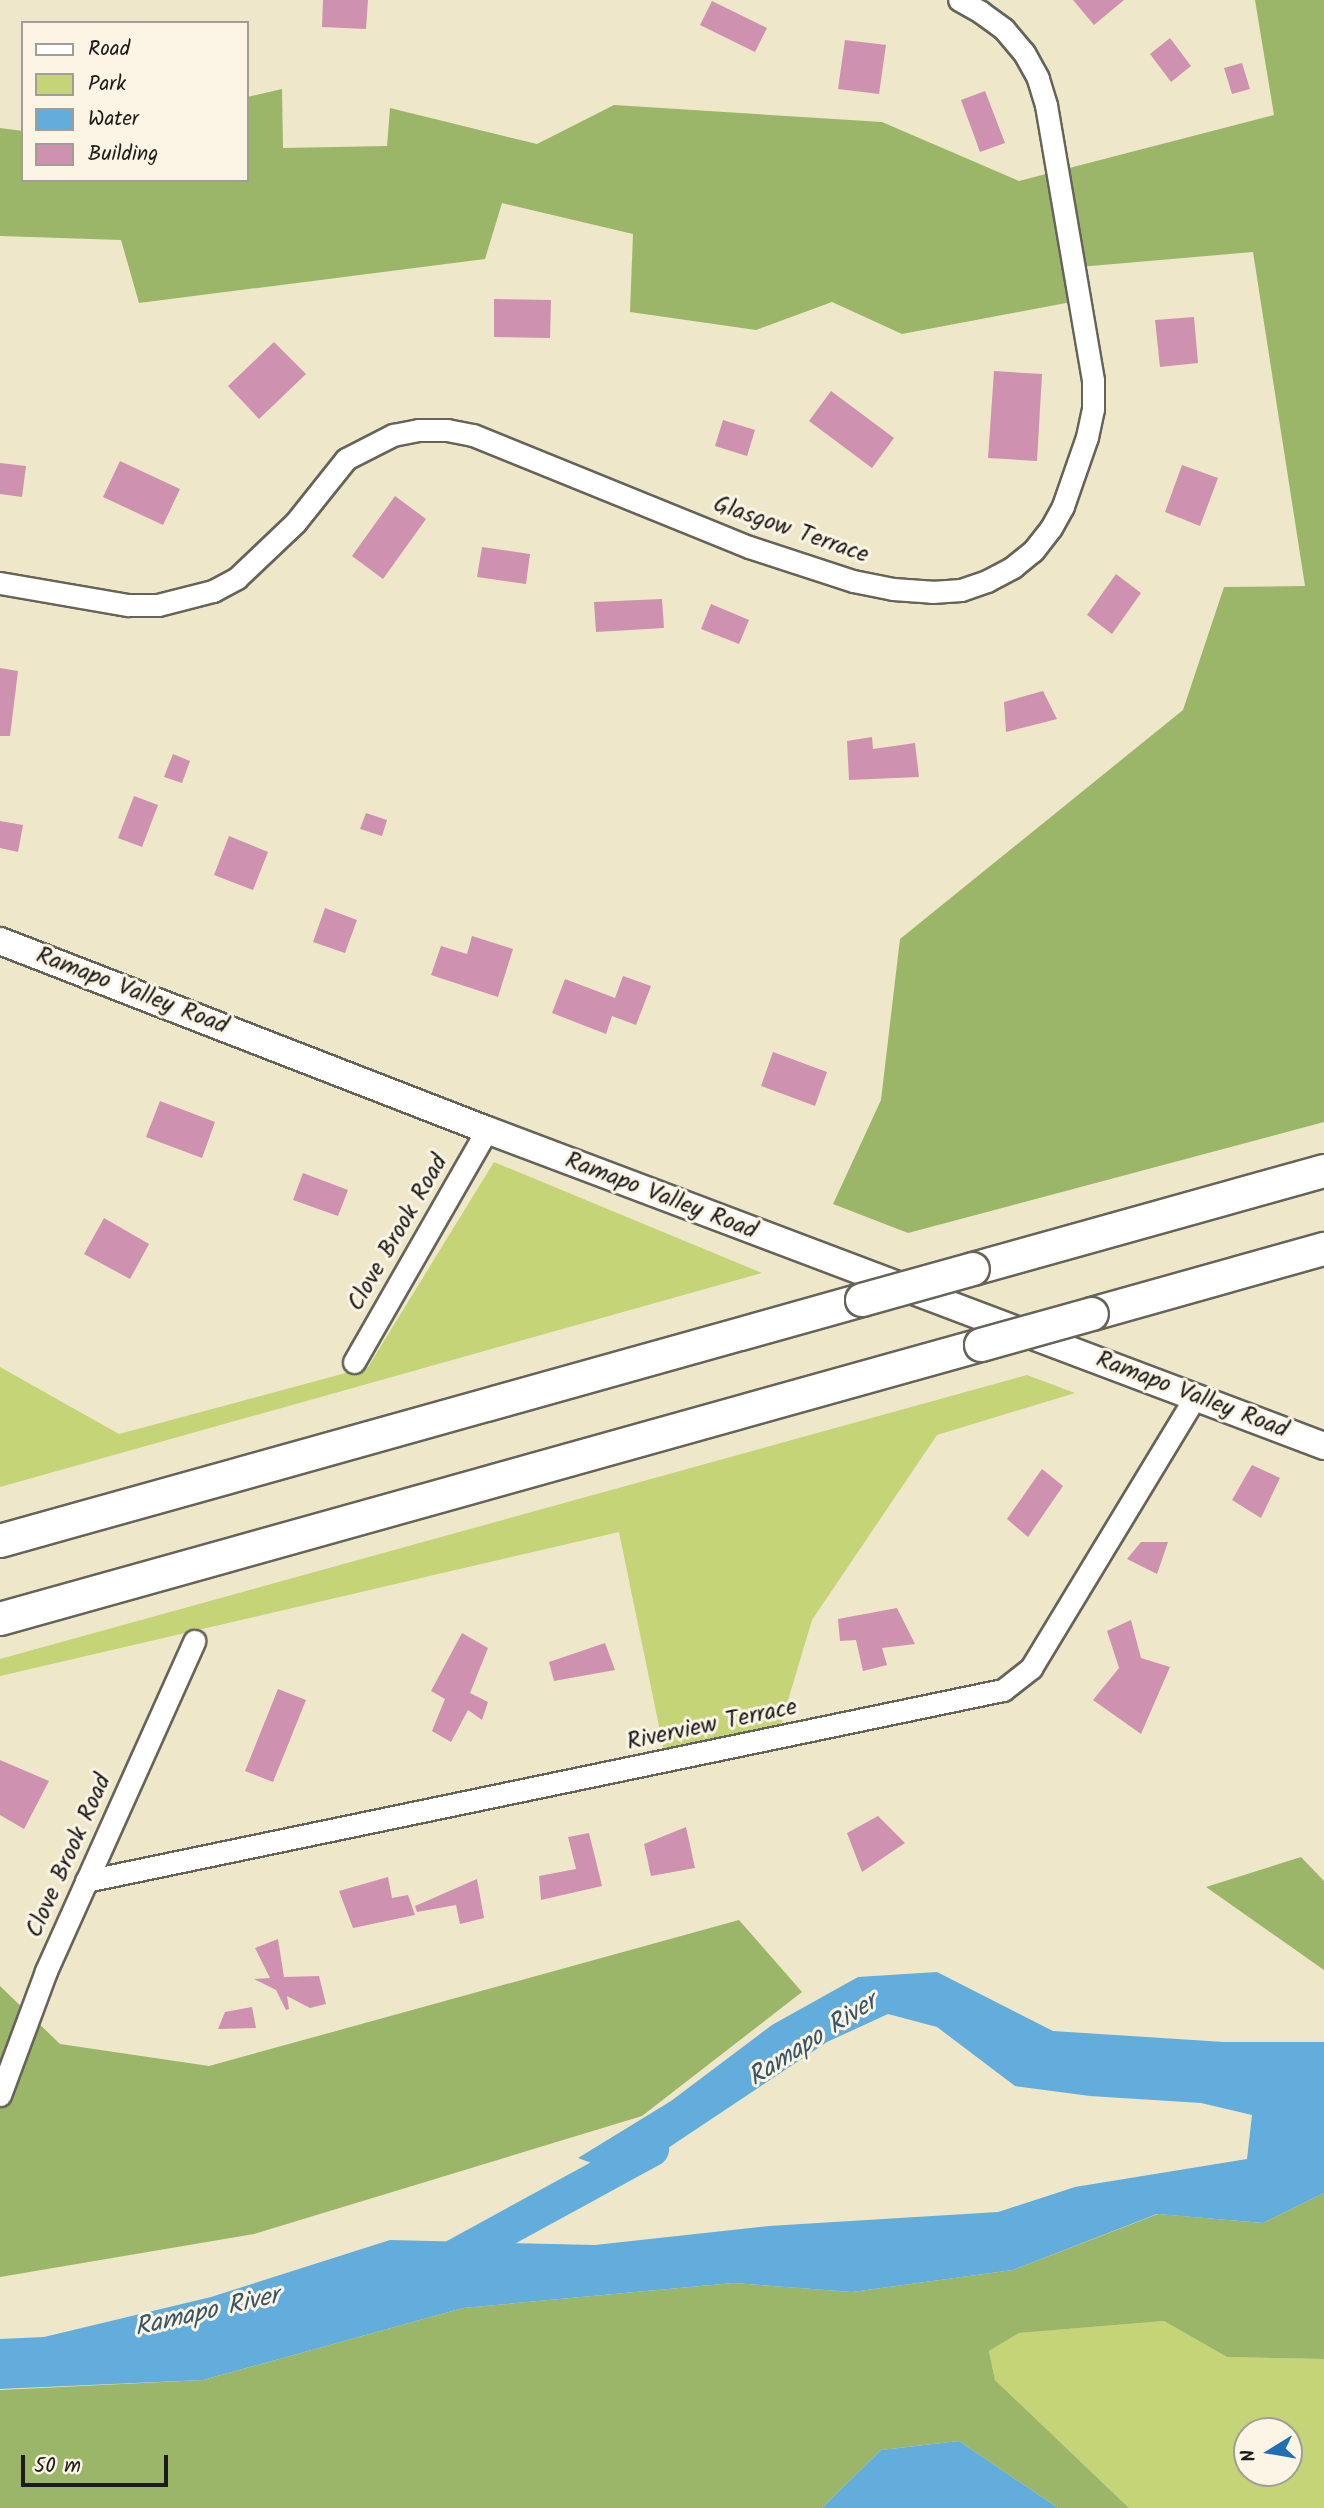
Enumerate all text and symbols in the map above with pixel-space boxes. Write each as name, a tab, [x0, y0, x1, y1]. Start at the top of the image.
legend	[21, 21, 248, 182]
text: Road	[88, 33, 130, 66]
text: Park	[88, 68, 126, 101]
text: Water	[88, 103, 139, 136]
text: Building	[88, 138, 158, 171]
street label: Glasgow Terrace	[710, 490, 872, 570]
street label: Ramapo Valley Road	[32, 941, 232, 1041]
street label: Ramapo Valley Road	[561, 1146, 761, 1246]
street label: Clove Brook Road	[342, 1150, 454, 1316]
street label: Ramapo Valley Road	[1092, 1345, 1292, 1445]
street label: Riverview Terrace	[624, 1693, 800, 1757]
street label: Clove Brook Road	[20, 1770, 118, 1942]
water label: Ramapo River	[743, 1988, 883, 2094]
water label: Ramapo River	[132, 2281, 282, 2345]
north arrow	[1233, 2417, 1303, 2487]
scale bar	[24, 2442, 172, 2486]
text: N	[1233, 2447, 1265, 2464]
text: 50 m	[34, 2450, 81, 2483]

